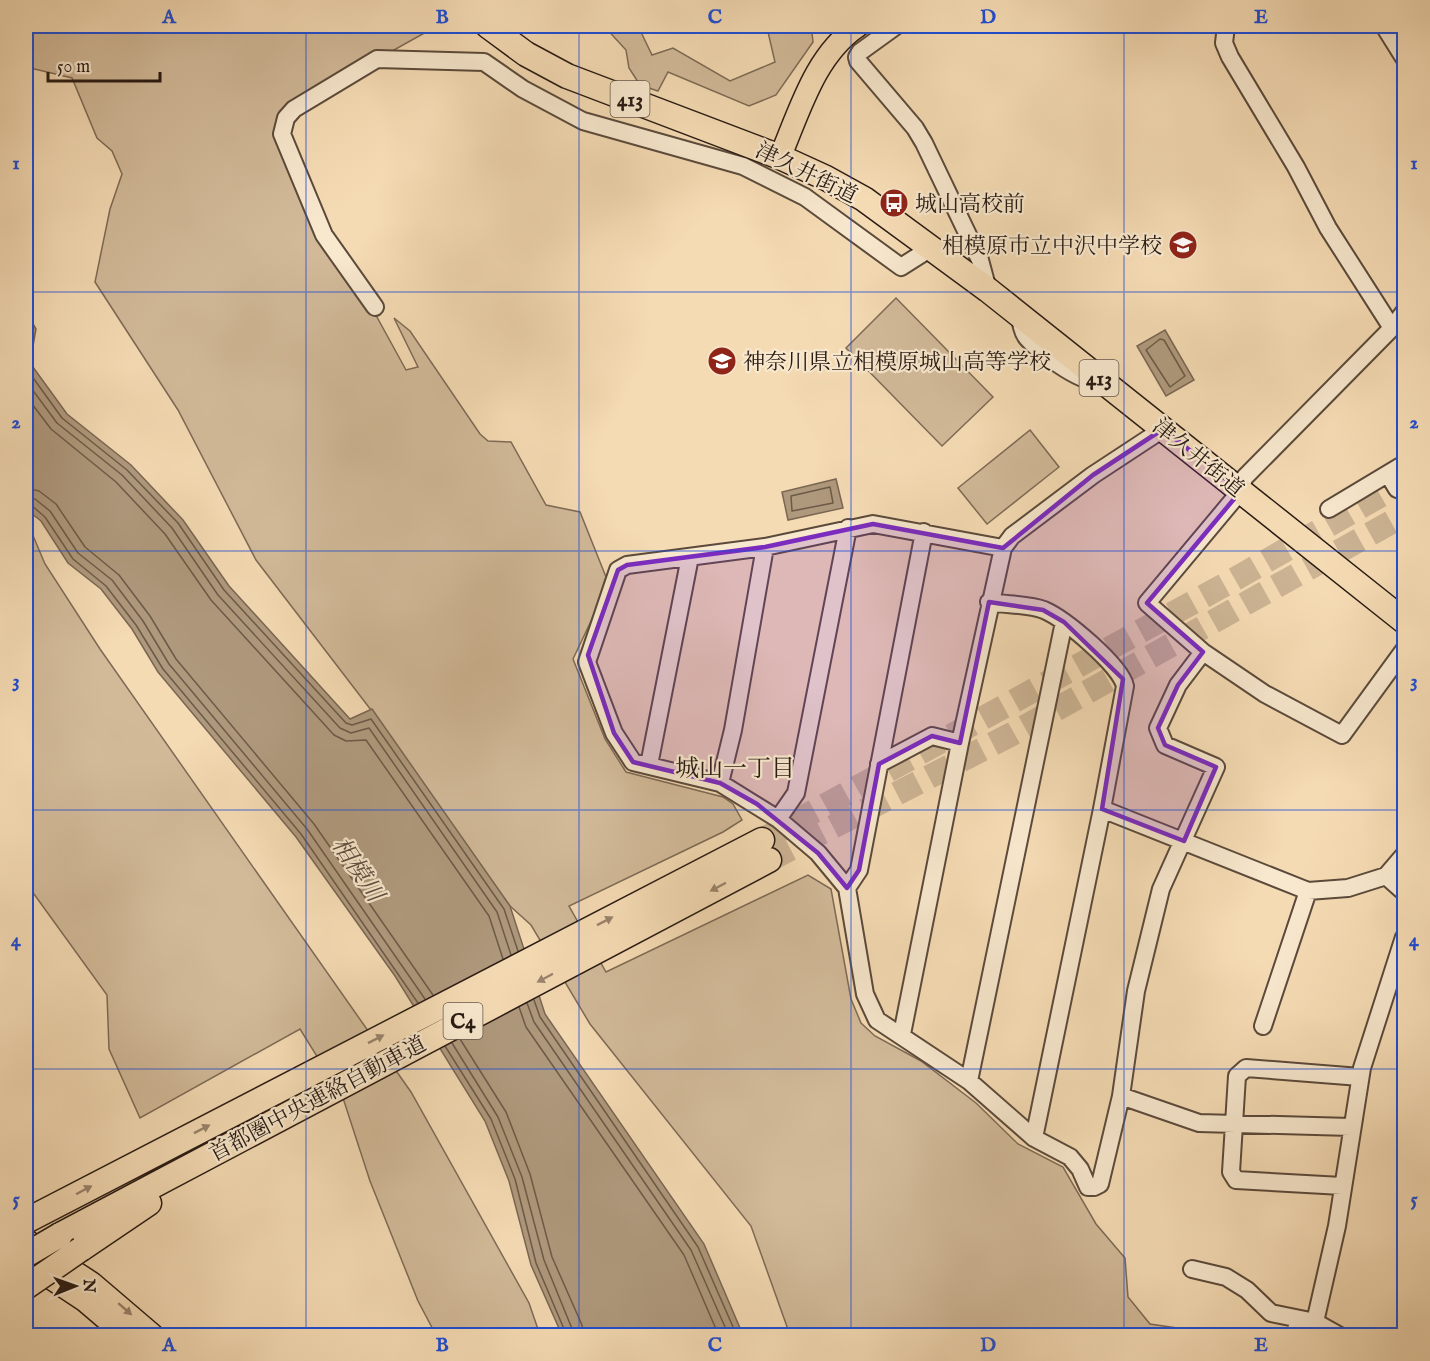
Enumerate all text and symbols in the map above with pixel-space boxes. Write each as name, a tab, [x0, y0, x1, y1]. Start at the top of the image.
text: A	[161, 5, 177, 30]
text: B	[435, 5, 449, 30]
text: C	[708, 5, 722, 30]
text: D	[980, 5, 996, 30]
text: E	[1254, 5, 1268, 30]
scale bar	[48, 45, 160, 83]
text: 50 m	[57, 56, 90, 79]
road number: 413	[610, 81, 650, 117]
street label: 津久井街道	[751, 137, 862, 210]
text: 1	[12, 151, 20, 176]
text: 1	[1410, 151, 1418, 176]
bus stop icon: 城山高校前	[878, 187, 910, 219]
place label: 城山高校前	[915, 191, 1025, 219]
school or university icon: 相模原市立中沢中学校	[1167, 229, 1199, 261]
place label: 相模原市立中沢中学校	[942, 233, 1162, 261]
school or university icon: 神奈川県立相模原城山高等学校	[706, 345, 738, 377]
place label: 神奈川県立相模原城山高等学校	[743, 349, 1051, 377]
road number: 413	[1080, 360, 1118, 396]
text: 2	[11, 410, 21, 435]
text: 2	[1409, 410, 1419, 435]
street label: 津久井街道	[1146, 413, 1249, 504]
text: 3	[12, 669, 20, 694]
text: 3	[1410, 669, 1418, 694]
district label: 城山一丁目	[675, 754, 795, 785]
water label: 相模川	[324, 831, 391, 911]
one-way arrow	[709, 882, 726, 892]
one-way arrow	[597, 916, 614, 926]
text: 4	[11, 928, 22, 953]
text: 4	[1409, 928, 1420, 953]
one-way arrow	[536, 973, 553, 983]
road number: C4	[444, 1003, 482, 1039]
street label: 首都圏中央連絡自動車道	[205, 1031, 431, 1169]
one-way arrow	[367, 1034, 384, 1044]
one-way arrow	[194, 1124, 211, 1133]
one-way arrow	[76, 1185, 93, 1195]
text: 5	[12, 1187, 20, 1212]
text: 5	[1410, 1187, 1418, 1212]
north arrow	[45, 1256, 105, 1316]
text: N	[78, 1278, 98, 1293]
one-way arrow	[117, 1303, 133, 1316]
text: A	[161, 1333, 177, 1358]
text: B	[435, 1333, 449, 1358]
text: C	[708, 1333, 722, 1358]
text: D	[980, 1333, 996, 1358]
text: E	[1254, 1333, 1268, 1358]

